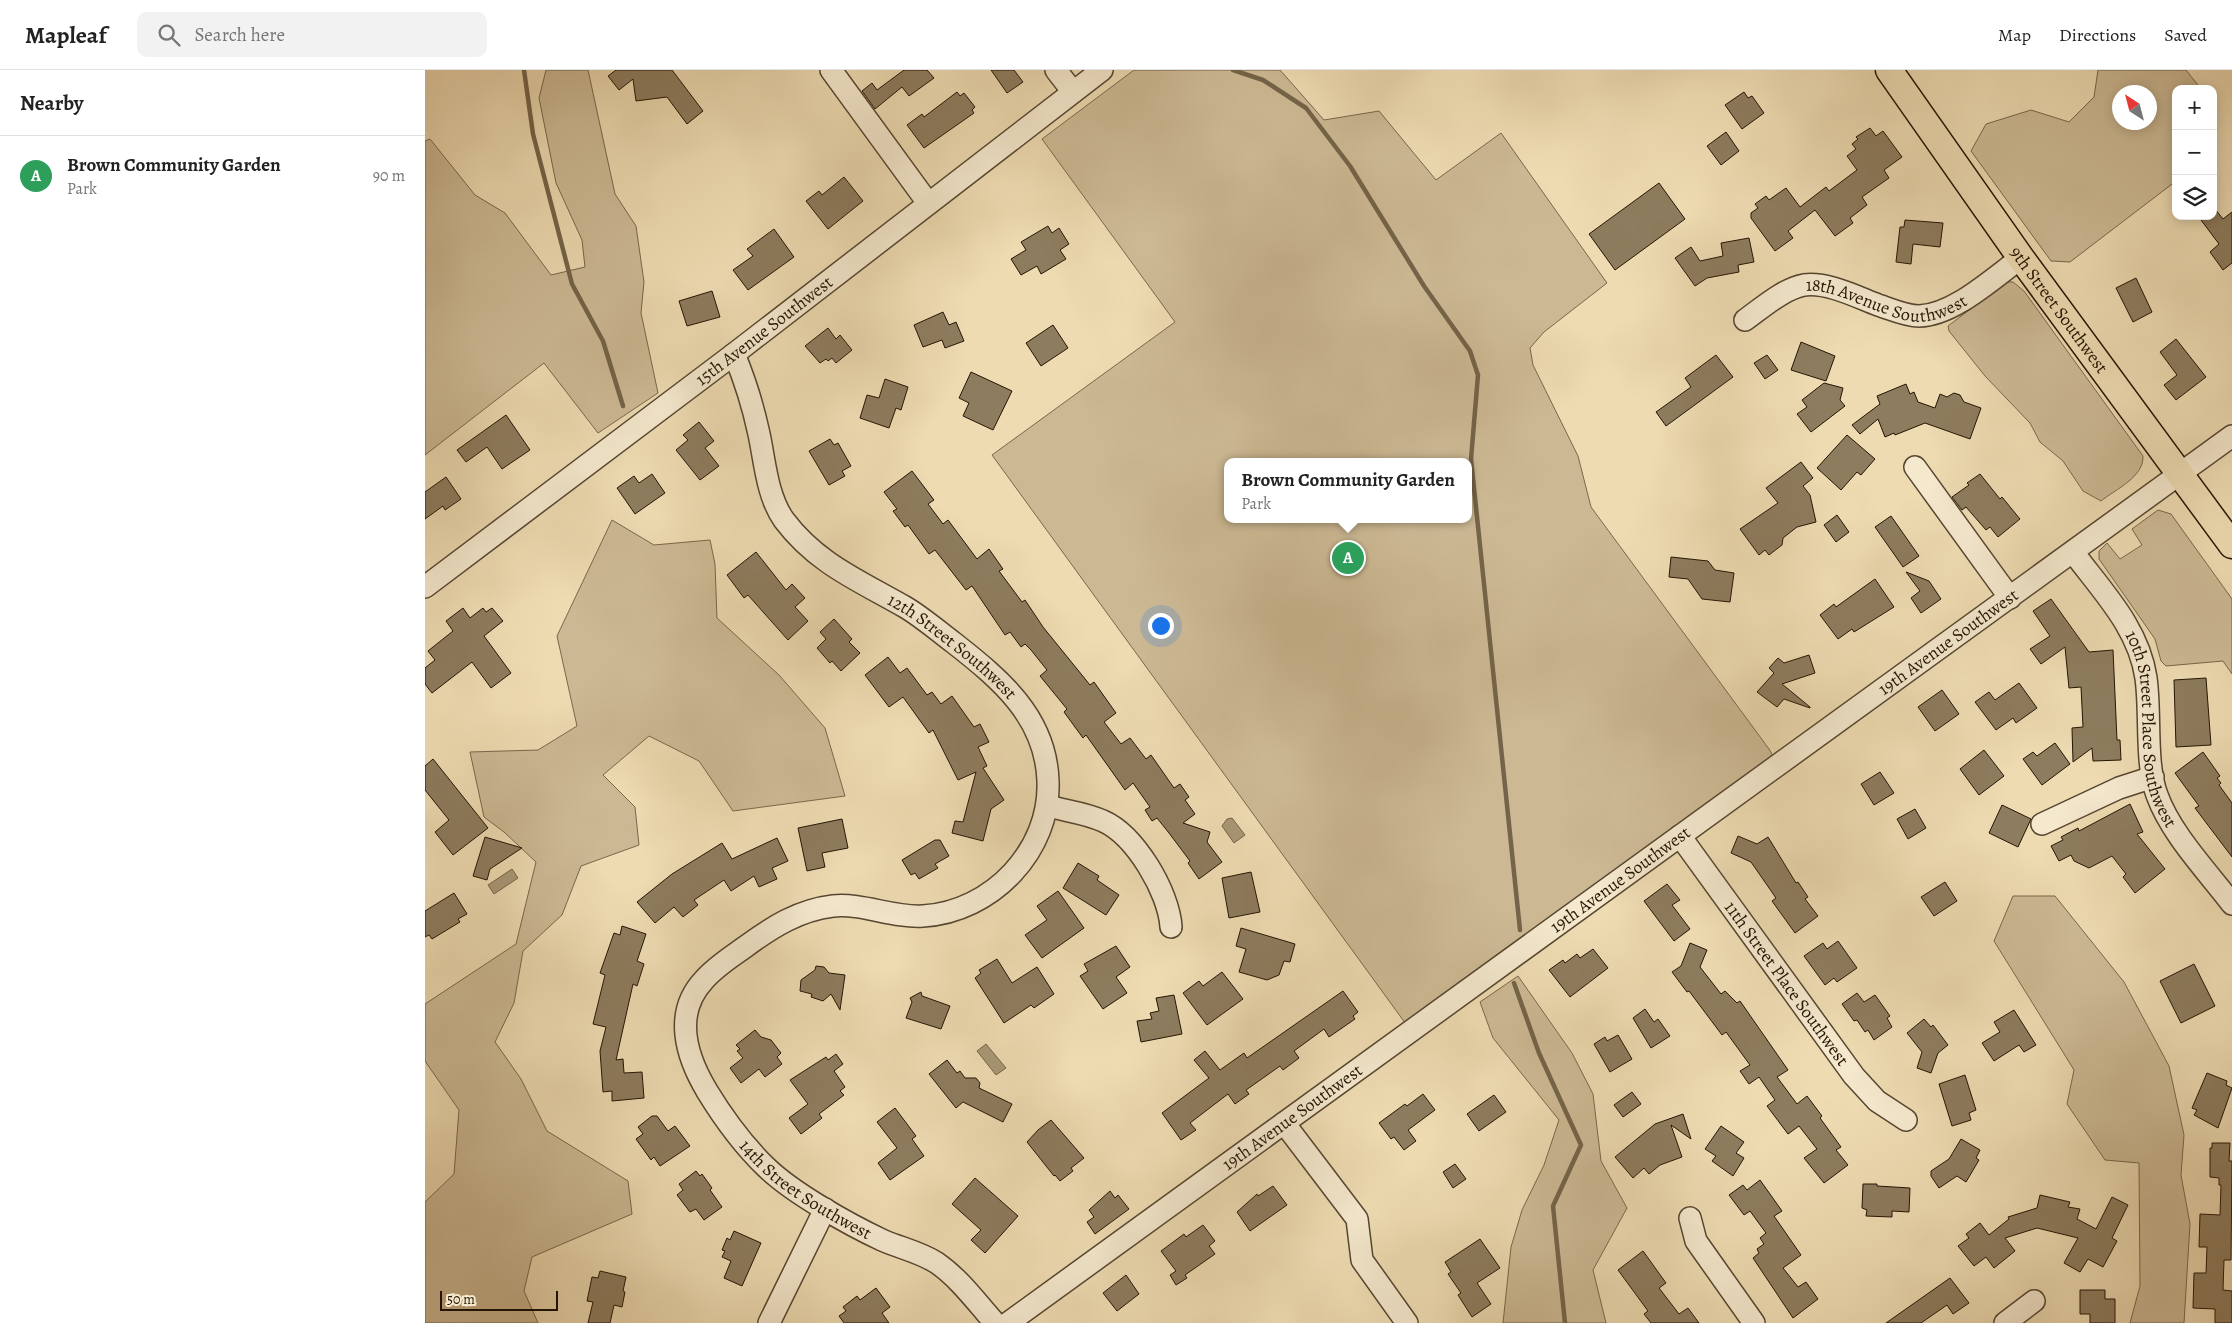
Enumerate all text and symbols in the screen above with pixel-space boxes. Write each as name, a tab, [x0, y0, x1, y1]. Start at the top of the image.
search box	[137, 12, 487, 57]
text: Mapleaf	[25, 19, 107, 51]
icon: search	[155, 21, 183, 49]
text: Search here	[195, 22, 285, 48]
text: Map	[1998, 23, 2031, 47]
text: Directions	[2059, 23, 2136, 47]
text: Saved	[2164, 23, 2207, 47]
north arrow	[2112, 85, 2157, 130]
map controls	[2172, 85, 2217, 220]
button: +	[2172, 85, 2217, 130]
text: Nearby	[20, 89, 83, 117]
button: −	[2172, 130, 2217, 175]
text: Brown Community Garden	[67, 152, 281, 178]
text: A	[31, 165, 41, 187]
text: 90 m	[373, 165, 405, 187]
button: layers	[2172, 175, 2217, 220]
text: Park	[67, 178, 97, 200]
street label: 9th Street Southwest	[2004, 241, 2114, 378]
street label: 15th Avenue Southwest	[690, 270, 838, 391]
street label: 18th Avenue Southwest	[1805, 273, 1971, 328]
popup	[1224, 458, 1472, 523]
text: Brown Community Garden	[1241, 467, 1455, 493]
text: Park	[1241, 493, 1271, 515]
pin: A	[1332, 539, 1364, 577]
street label: 19th Avenue Southwest	[1873, 583, 2023, 701]
street label: 12th Street Southwest	[883, 588, 1022, 704]
your location	[1148, 613, 1174, 639]
street label: 10th Street Place Southwest	[2120, 626, 2183, 832]
street label: 19th Avenue Southwest	[1545, 820, 1695, 938]
street label: 11th Street Place Southwest	[1719, 896, 1855, 1071]
street label: 19th Avenue Southwest	[1217, 1058, 1367, 1176]
street label: 14th Street Southwest	[734, 1134, 876, 1245]
scale bar	[440, 1288, 557, 1311]
text: 50 m	[447, 1290, 475, 1309]

